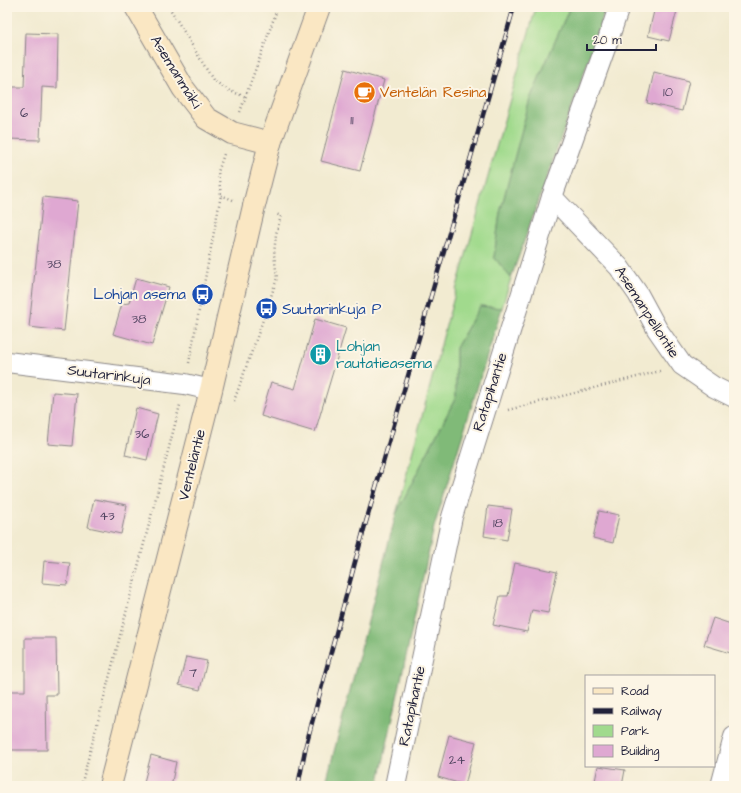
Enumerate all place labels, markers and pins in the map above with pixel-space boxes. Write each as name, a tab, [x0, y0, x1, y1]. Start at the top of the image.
cafe icon: Ventelän Resina	[351, 79, 377, 105]
place label: Ventelän Resina	[380, 82, 487, 103]
bus stop icon: Lohjan asema	[189, 281, 215, 307]
place label: Lohjan asema	[93, 284, 186, 305]
bus stop icon: Suutarinkuja P	[254, 296, 280, 322]
place label: Suutarinkuja P	[282, 299, 382, 320]
place label: Lohjan rautatieasema	[336, 336, 433, 374]
building icon: Lohjan rautatieasema	[308, 342, 334, 368]

